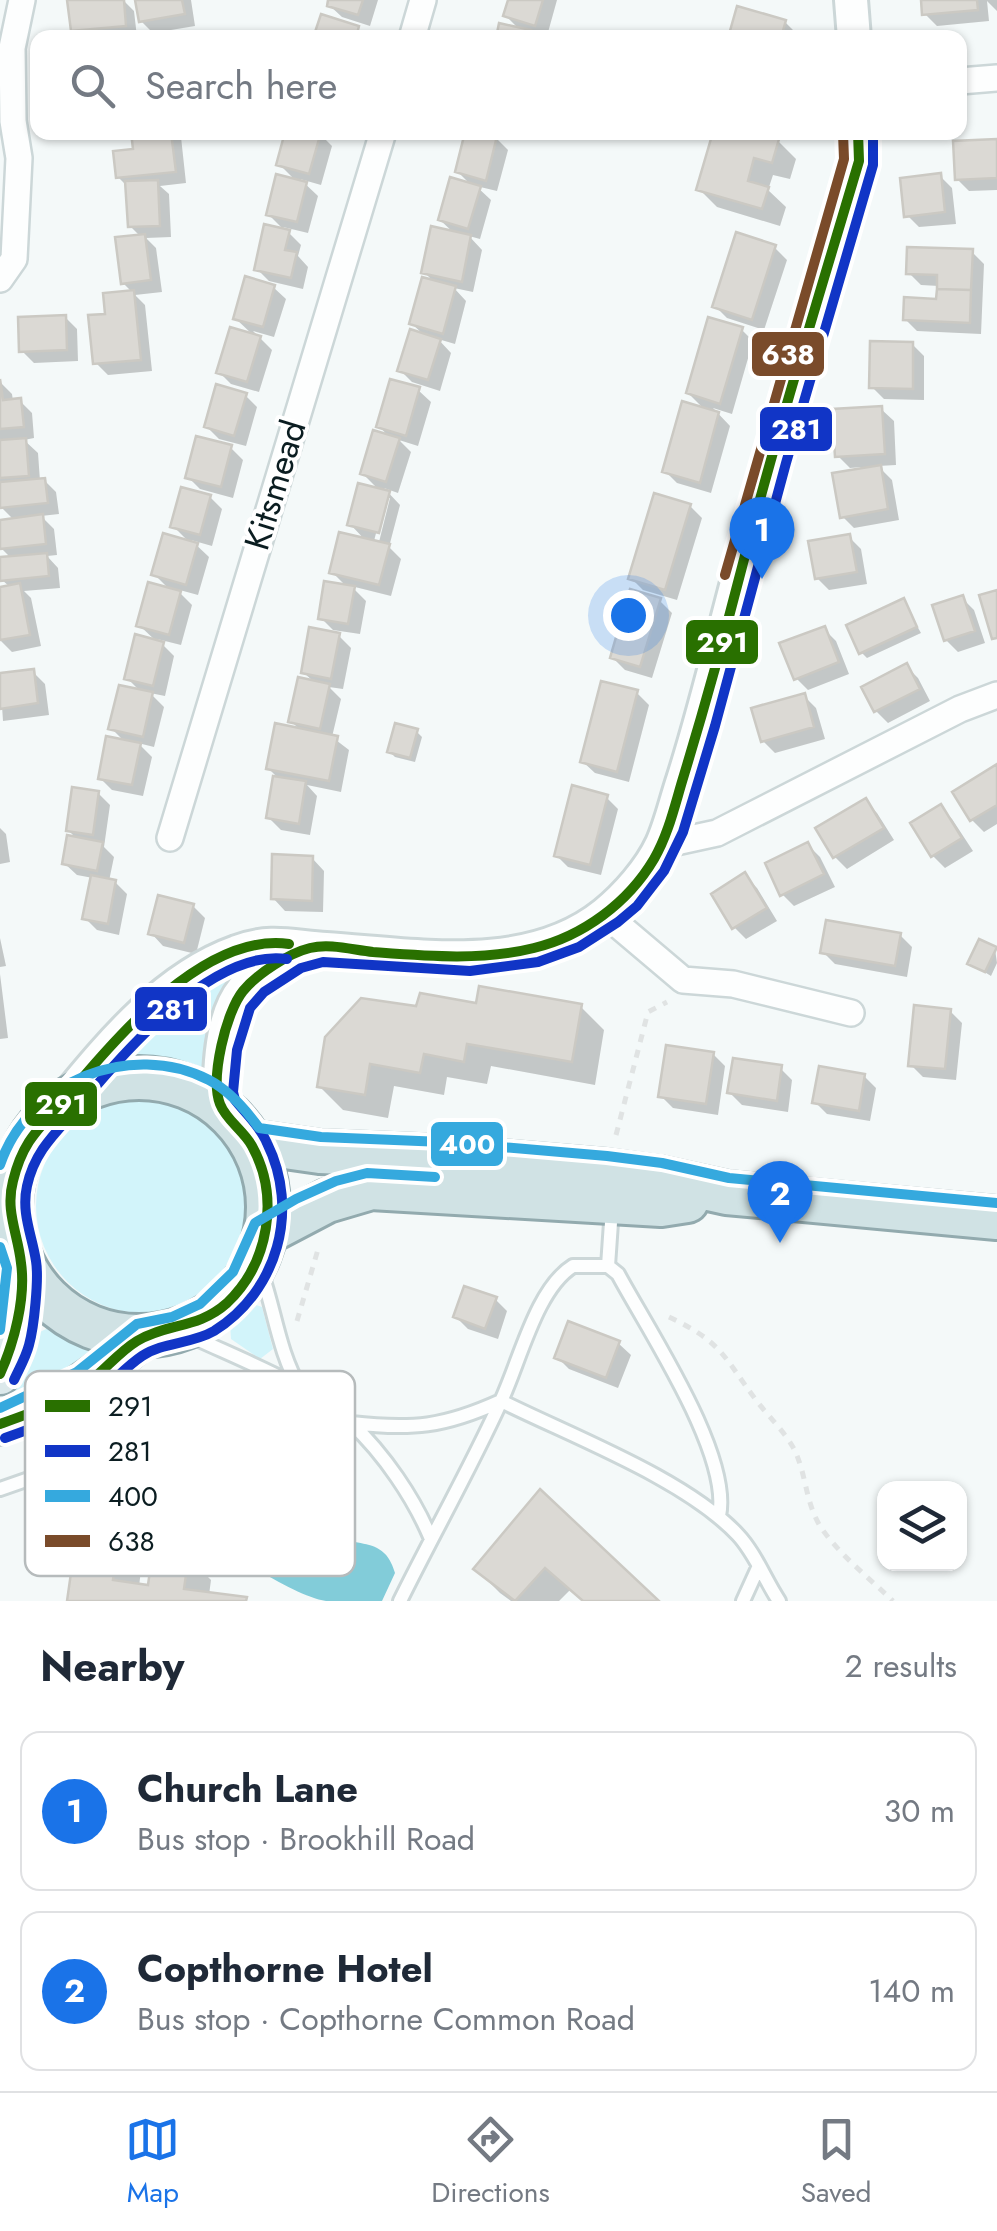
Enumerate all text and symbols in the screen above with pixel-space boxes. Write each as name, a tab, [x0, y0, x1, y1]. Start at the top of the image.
search box	[30, 30, 967, 140]
icon: search	[65, 58, 120, 113]
text: Search here	[145, 58, 337, 113]
line badge: 638	[750, 330, 826, 378]
text: 638	[761, 334, 815, 375]
line badge: 281	[758, 405, 834, 453]
text: 281	[771, 409, 821, 450]
street label: Kitsmead	[232, 414, 318, 556]
pin: 1	[730, 496, 794, 579]
your location	[603, 590, 654, 641]
line badge: 291	[684, 618, 760, 666]
text: 291	[696, 622, 748, 663]
line badge: 281	[133, 985, 209, 1033]
text: 281	[146, 989, 196, 1030]
line badge: 291	[23, 1080, 99, 1128]
text: 291	[35, 1084, 87, 1125]
line badge: 400	[429, 1120, 505, 1168]
text: 400	[439, 1124, 495, 1165]
pin: 2	[748, 1160, 812, 1243]
legend	[25, 1371, 355, 1576]
text: 291	[108, 1386, 153, 1427]
text: 281	[108, 1431, 152, 1472]
text: 400	[108, 1476, 158, 1517]
map controls	[877, 1481, 967, 1571]
button: layers	[877, 1481, 967, 1571]
text: 638	[108, 1521, 155, 1562]
text: Nearby	[40, 1636, 184, 1697]
text: 2 results	[845, 1643, 957, 1689]
text: Church Lane	[137, 1761, 358, 1816]
text: 1	[66, 1788, 83, 1834]
text: 30 m	[884, 1788, 955, 1834]
text: Bus stop · Brookhill Road	[137, 1816, 475, 1862]
text: Copthorne Hotel	[137, 1941, 433, 1996]
text: 2	[64, 1968, 85, 2014]
text: 140 m	[868, 1968, 955, 2014]
text: Bus stop · Copthorne Common Road	[137, 1996, 635, 2042]
tab: Map	[125, 2112, 180, 2213]
tab: Directions	[431, 2112, 550, 2213]
tab: Saved	[801, 2112, 872, 2213]

